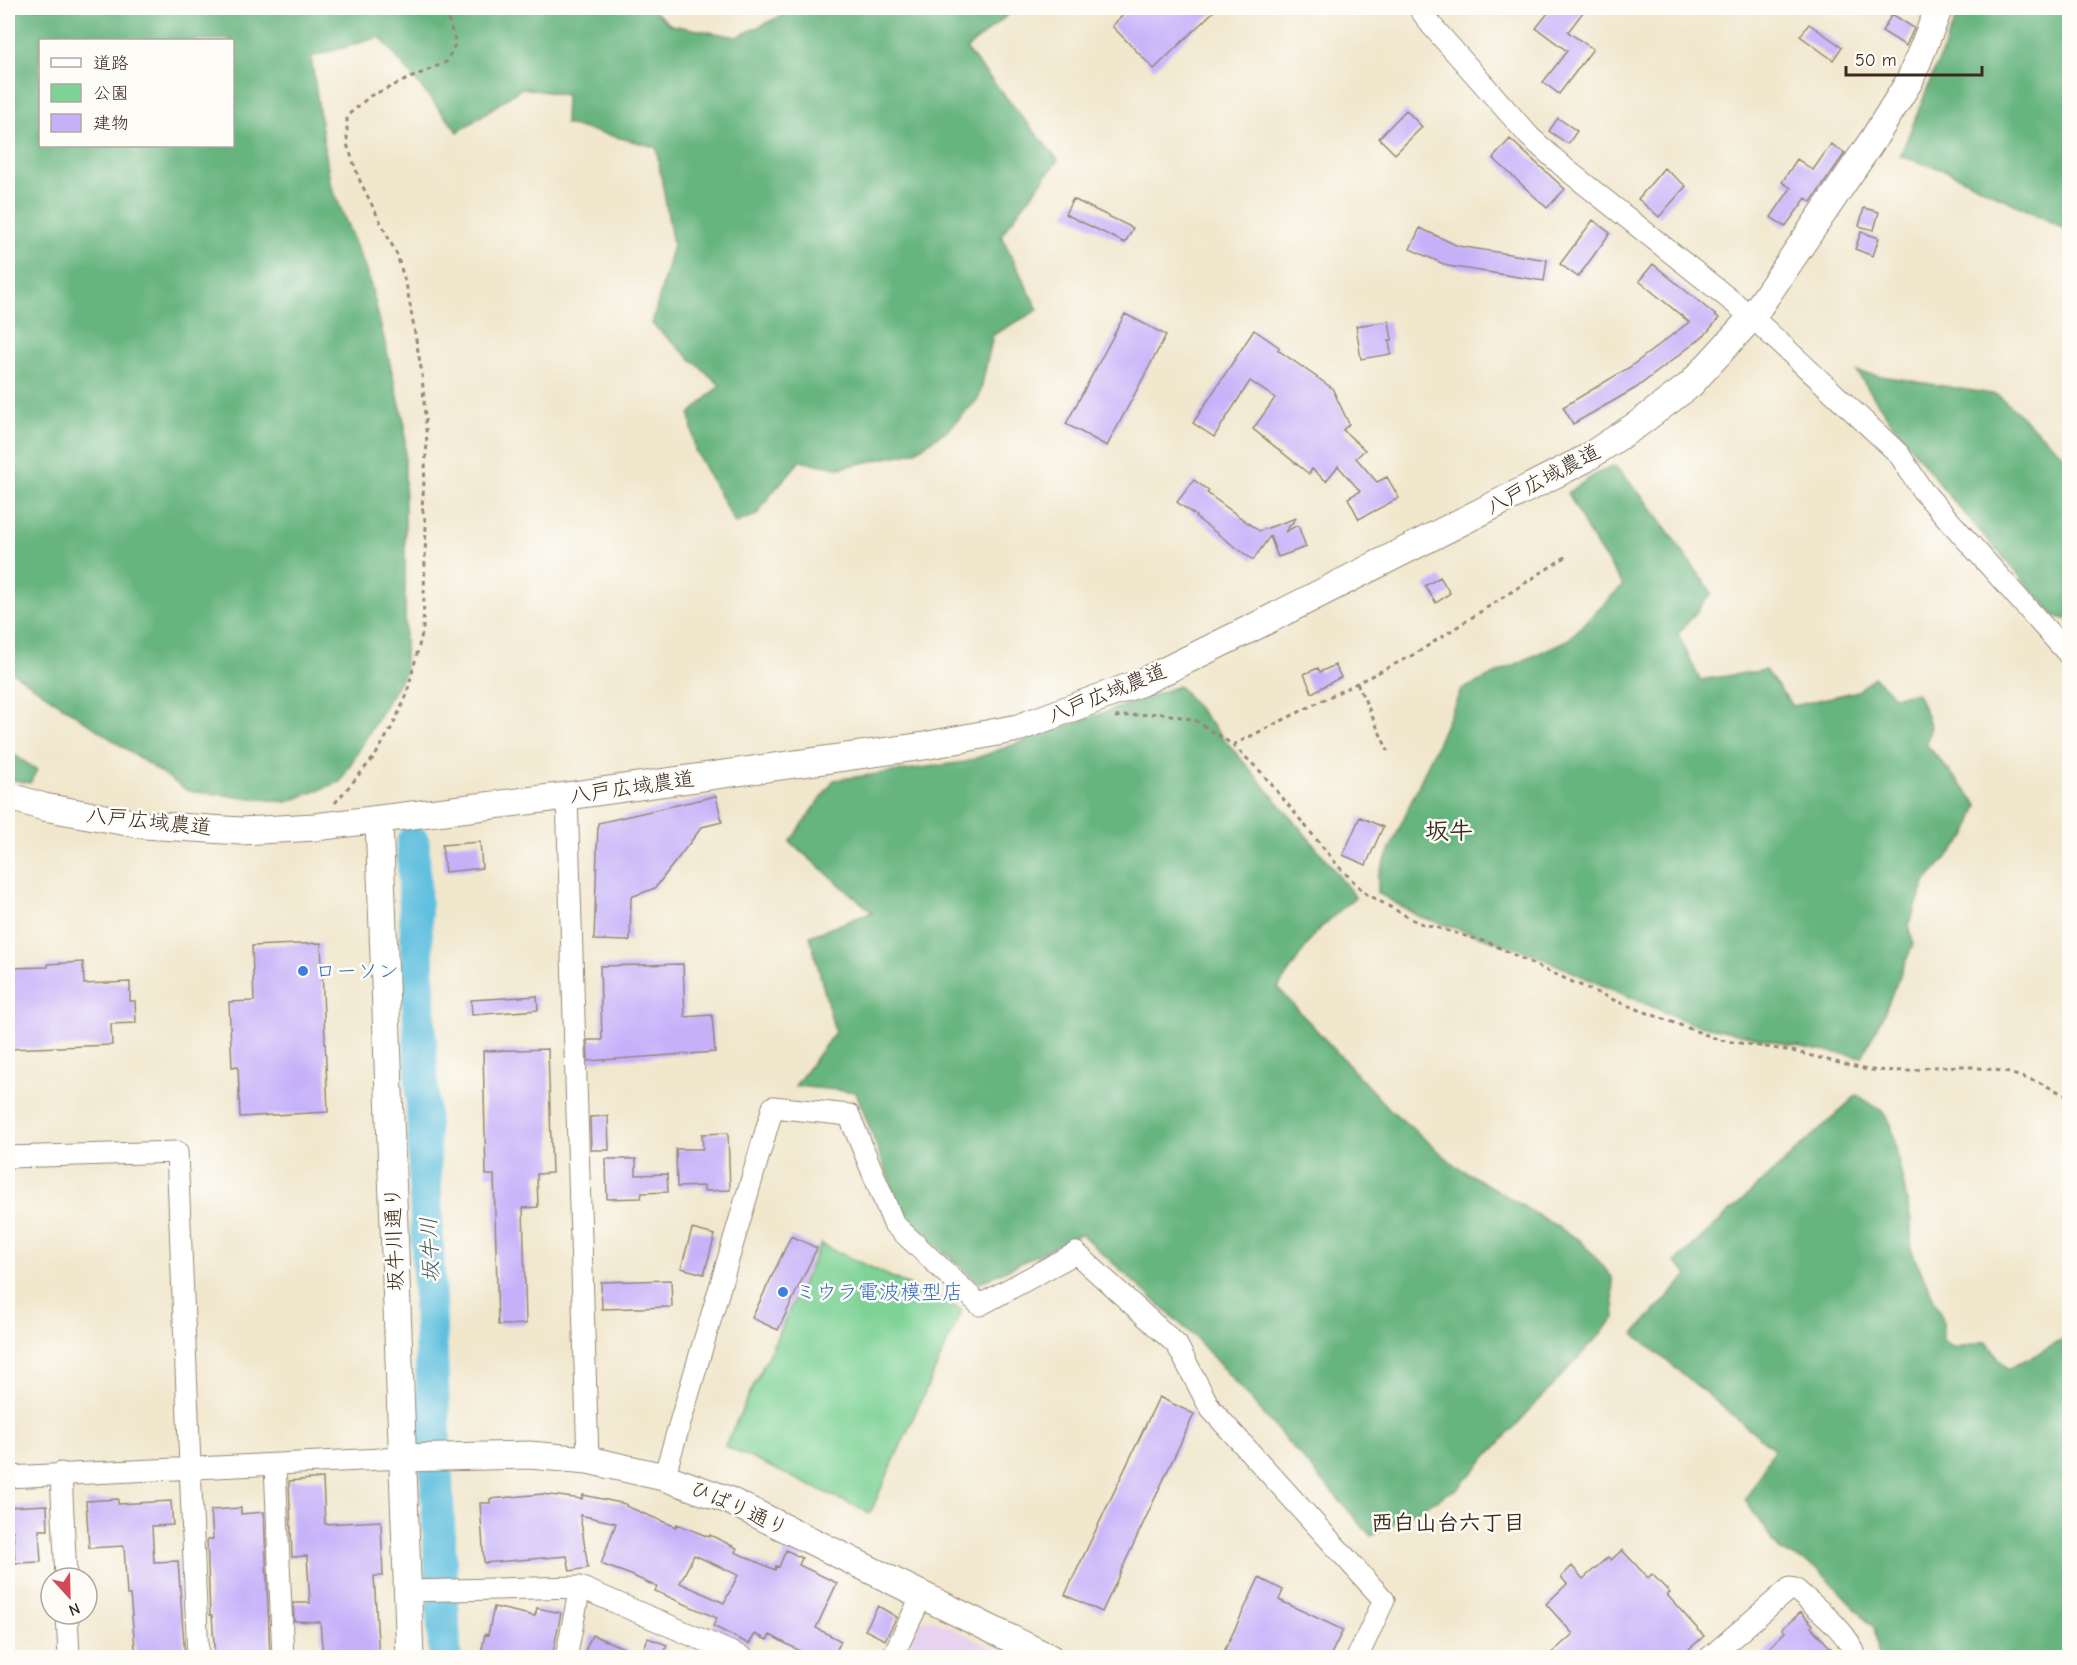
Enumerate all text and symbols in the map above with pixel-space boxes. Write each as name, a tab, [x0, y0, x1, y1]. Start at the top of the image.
legend	[39, 39, 234, 147]
scale bar	[1846, 39, 1982, 77]
text: 50 m	[1855, 50, 1897, 71]
text: 道路	[93, 53, 129, 74]
text: 公園	[93, 83, 129, 104]
text: 建物	[93, 113, 129, 134]
street label: 八戸広域農道	[1482, 439, 1604, 519]
street label: 八戸広域農道	[1044, 658, 1170, 728]
street label: 八戸広域農道	[568, 766, 696, 808]
street label: 八戸広域農道	[85, 802, 213, 840]
district label: 坂牛	[1425, 817, 1473, 845]
place label: ローソン	[315, 959, 399, 983]
marker: ローソン	[296, 964, 310, 978]
street label: 坂牛川通り	[380, 1186, 408, 1292]
water label: 坂牛川	[416, 1217, 444, 1283]
place label: ミウラ電波模型店	[795, 1280, 963, 1304]
marker: ミウラ電波模型店	[776, 1285, 790, 1299]
street label: ひばり通り	[686, 1476, 792, 1540]
district label: 西白山台六丁目	[1371, 1510, 1525, 1536]
north arrow	[39, 1566, 99, 1626]
text: N	[66, 1599, 82, 1619]

